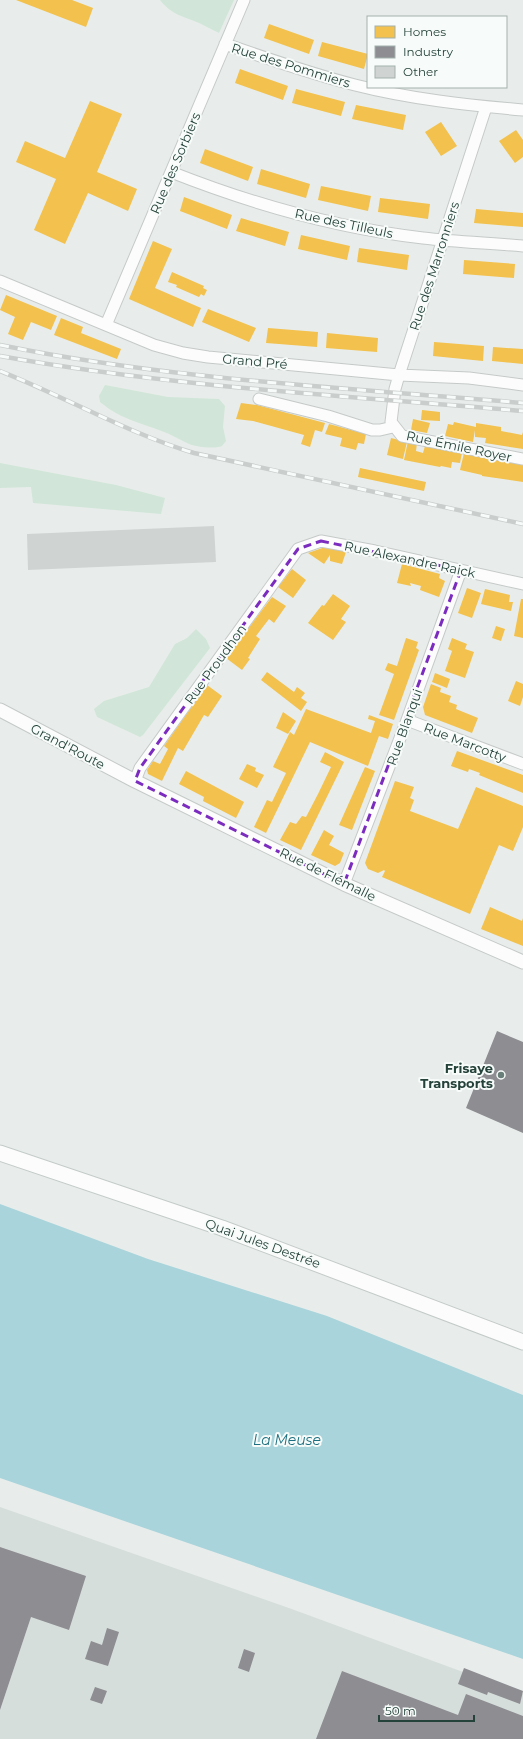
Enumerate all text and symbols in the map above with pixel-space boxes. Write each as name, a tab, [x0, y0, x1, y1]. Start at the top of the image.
legend	[367, 16, 507, 88]
text: Homes	[403, 24, 446, 39]
street label: Rue des Pommiers	[230, 39, 352, 91]
text: Industry	[403, 44, 453, 59]
text: Other	[403, 64, 438, 79]
street label: Rue des Sorbiers	[146, 110, 204, 216]
street label: Rue des Marronniers	[406, 199, 462, 333]
street label: Rue des Tilleuls	[293, 205, 395, 241]
street label: Grand Pré	[222, 350, 288, 372]
street label: Rue Émile Royer	[405, 427, 513, 465]
street label: Rue Alexandre Raick	[343, 537, 477, 581]
street label: Rue Proudhon	[181, 621, 249, 707]
street label: Rue Blanqui	[383, 687, 425, 767]
street label: Rue Marcotty	[422, 719, 509, 765]
street label: Grand'Route	[28, 720, 108, 772]
street label: Rue de Flémalle	[277, 844, 379, 904]
place label: Frisaye Transports	[420, 1060, 493, 1091]
marker: Frisaye Transports	[496, 1070, 506, 1080]
street label: Quai Jules Destrée	[203, 1215, 323, 1271]
water label: La Meuse	[253, 1431, 321, 1449]
scale bar	[379, 1697, 474, 1723]
text: 50 m	[385, 1703, 416, 1718]

